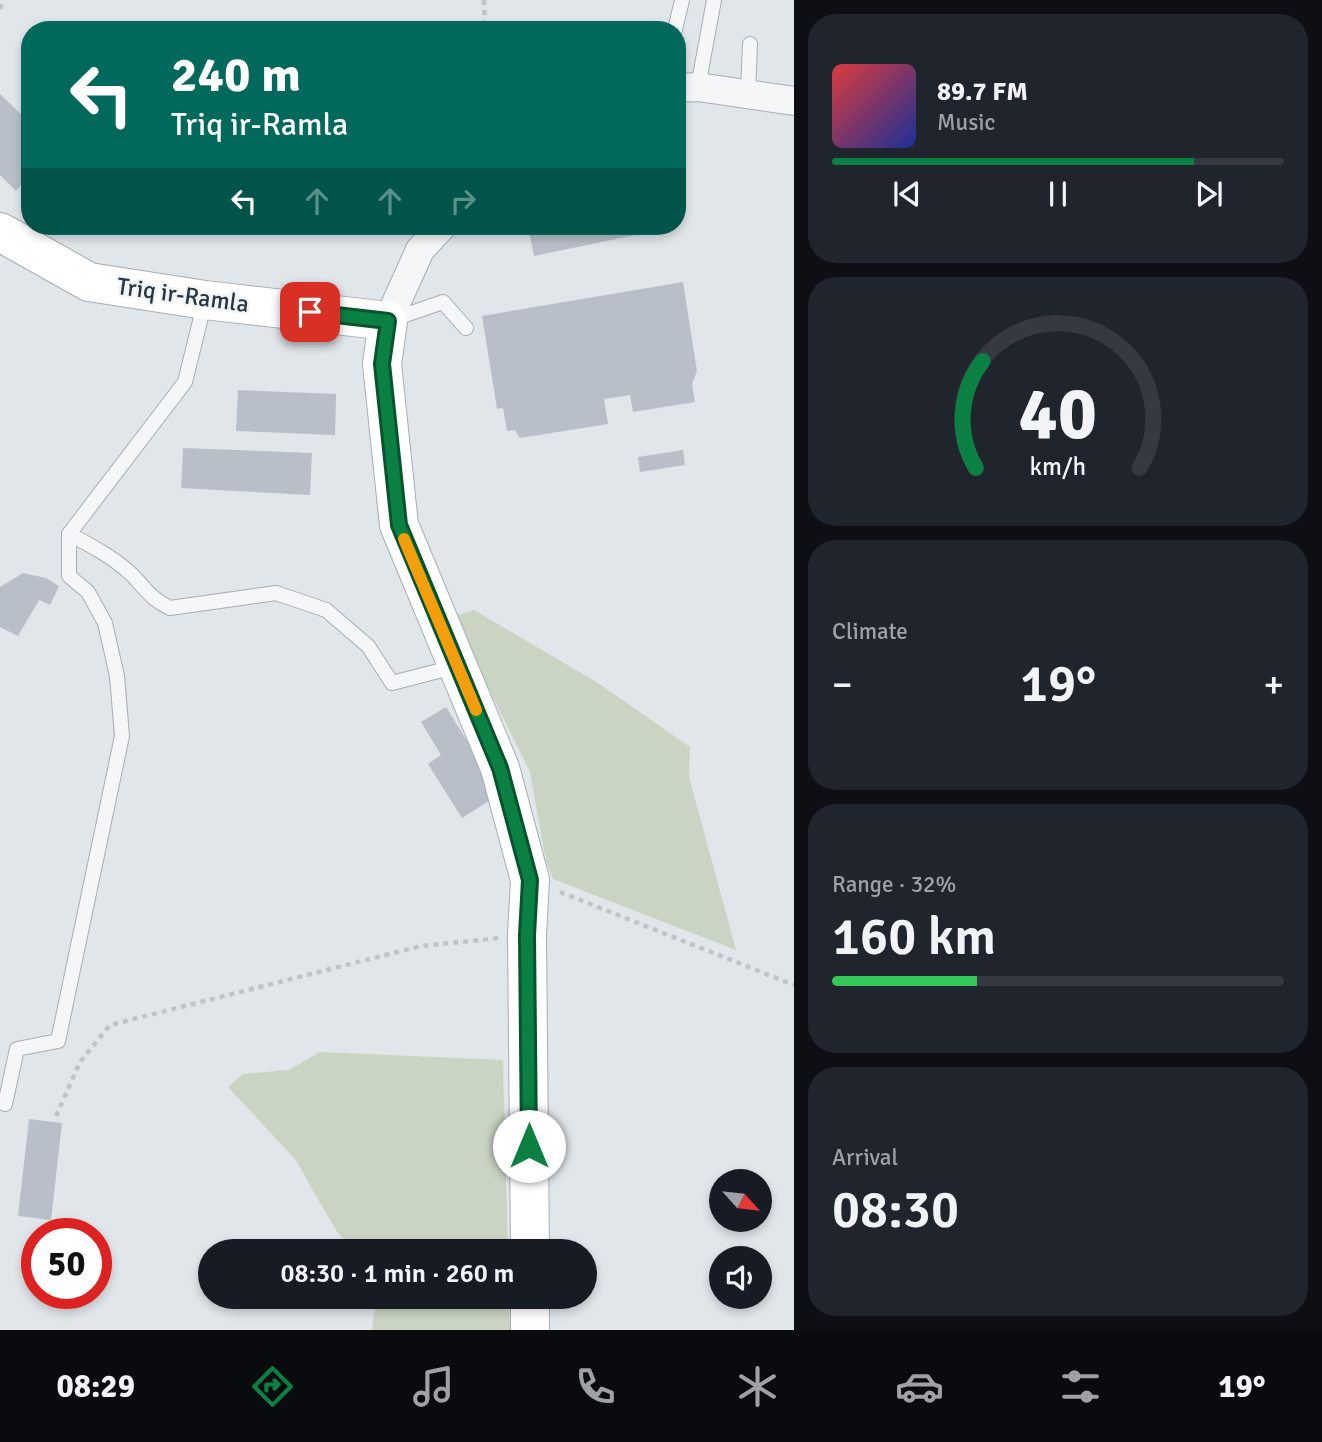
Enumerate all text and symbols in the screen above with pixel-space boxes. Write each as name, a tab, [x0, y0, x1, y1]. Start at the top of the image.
text: 240 m	[171, 45, 301, 105]
icon: left	[56, 49, 147, 140]
text: 89.7 FM	[937, 76, 1028, 108]
text: Triq ir-Ramla	[171, 105, 348, 144]
text: Music	[937, 108, 995, 137]
icon: previous	[888, 175, 926, 213]
icon: pause	[1039, 175, 1077, 213]
icon: next	[1190, 175, 1228, 213]
icon: left	[225, 182, 263, 220]
icon: ahead	[298, 182, 336, 220]
icon: ahead	[371, 182, 409, 220]
icon: right	[444, 182, 482, 220]
street label: Triq ir-Ramla	[115, 271, 251, 319]
pin	[280, 282, 340, 342]
icon: arrive	[291, 293, 329, 331]
text: 40	[1019, 370, 1097, 459]
text: km/h	[1030, 451, 1086, 482]
text: Climate	[832, 617, 908, 646]
text: 19°	[1020, 652, 1096, 716]
text: −	[832, 661, 853, 708]
text: +	[1263, 661, 1284, 708]
text: Range · 32%	[832, 870, 956, 899]
text: 160 km	[832, 905, 996, 969]
position arrow	[492, 1109, 566, 1183]
text: Arrival	[832, 1143, 898, 1172]
north arrow	[709, 1169, 772, 1232]
map controls	[709, 1169, 772, 1309]
text: 08:30	[832, 1178, 959, 1242]
speed limit sign: 50	[21, 1218, 112, 1309]
button: sound	[709, 1246, 772, 1309]
text: 08:30 · 1 min · 260 m	[281, 1258, 514, 1290]
icon: directions	[248, 1362, 297, 1411]
icon: music	[409, 1362, 458, 1411]
icon: phone	[571, 1362, 620, 1411]
icon: climate	[733, 1362, 782, 1411]
icon: car	[895, 1362, 944, 1411]
icon: filters	[1056, 1362, 1105, 1411]
text: 08:29	[56, 1367, 135, 1406]
text: 19°	[1218, 1367, 1266, 1406]

